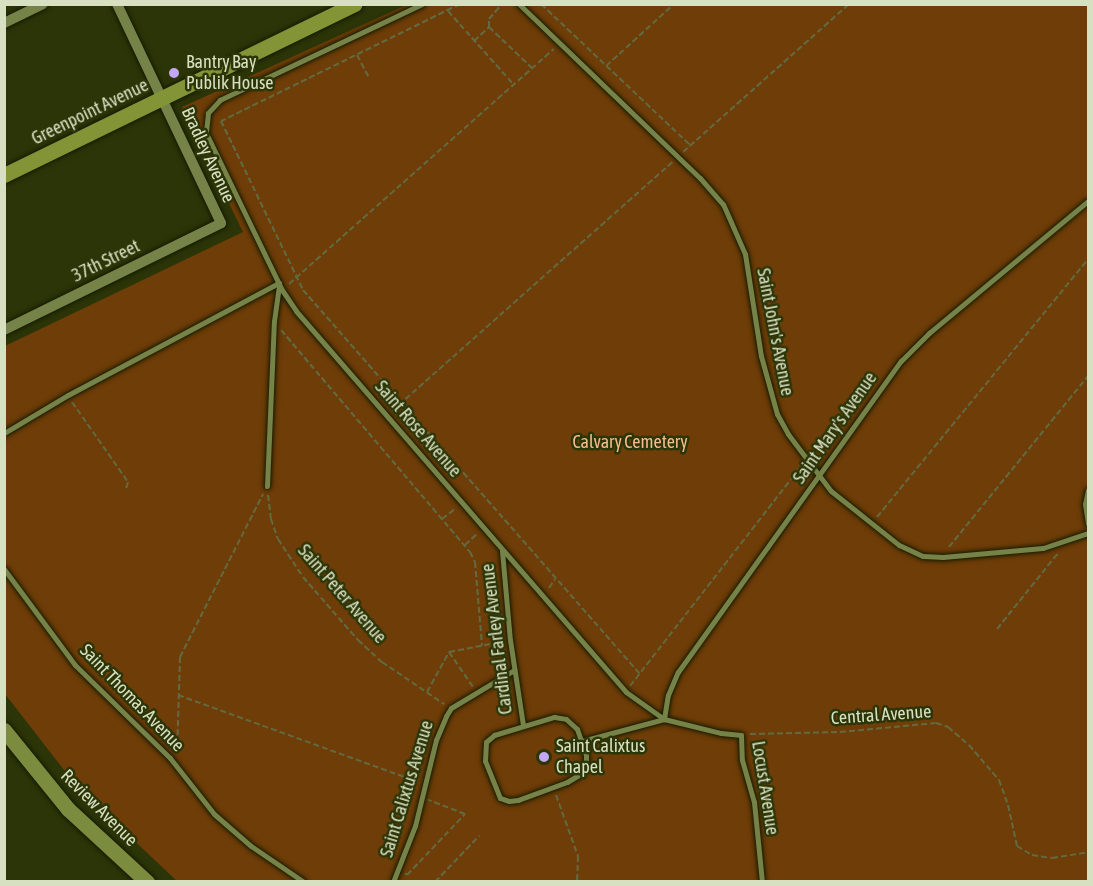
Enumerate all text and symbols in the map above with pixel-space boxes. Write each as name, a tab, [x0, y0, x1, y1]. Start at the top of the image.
place label: Bantry Bay Publik House	[186, 52, 273, 94]
marker: Bantry Bay Publik House	[167, 66, 181, 80]
street label: Greenpoint Avenue	[28, 74, 152, 150]
street label: Bradley Avenue	[177, 104, 239, 206]
street label: 37th Street	[69, 235, 143, 287]
street label: Saint John's Avenue	[752, 266, 798, 398]
street label: Saint Mary's Avenue	[789, 368, 881, 488]
street label: Saint Rose Avenue	[370, 376, 466, 482]
park label: Calvary Cemetery	[572, 431, 688, 453]
street label: Saint Peter Avenue	[293, 540, 391, 648]
street label: Cardinal Farley Avenue	[477, 562, 517, 716]
street label: Saint Thomas Avenue	[75, 640, 189, 756]
street label: Central Avenue	[830, 701, 932, 729]
street label: Saint Calixtus Avenue	[376, 718, 438, 860]
place label: Saint Calixtus Chapel	[556, 736, 645, 778]
street label: Locust Avenue	[747, 740, 783, 836]
marker: Saint Calixtus Chapel	[537, 750, 551, 764]
street label: Review Avenue	[56, 765, 142, 851]

